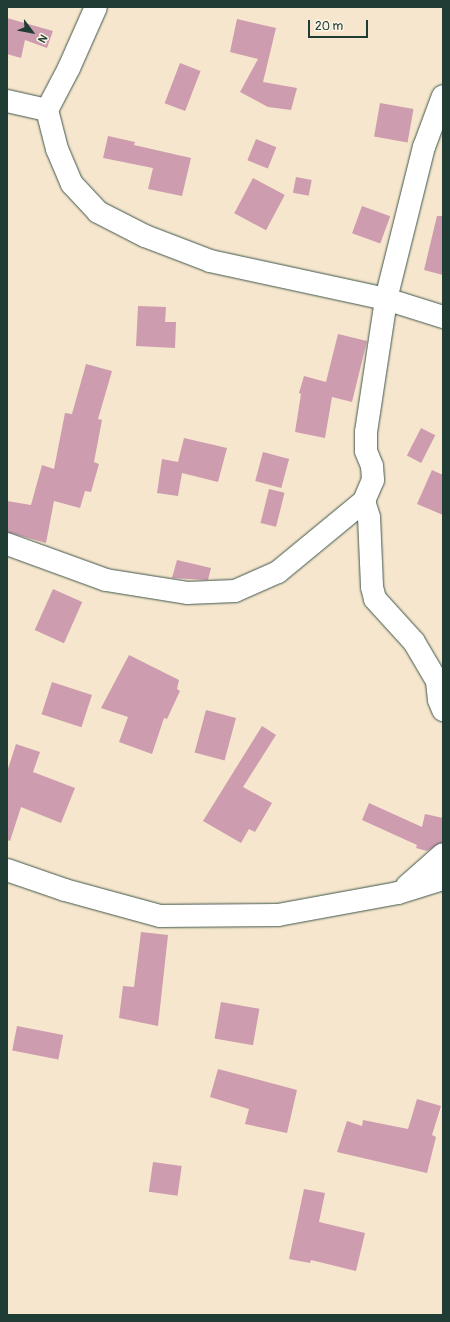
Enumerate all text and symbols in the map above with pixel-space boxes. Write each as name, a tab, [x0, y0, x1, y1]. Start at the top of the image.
north arrow	[12, 12, 52, 52]
scale bar	[310, 12, 370, 38]
text: 20 m	[315, 19, 343, 34]
text: N	[35, 32, 50, 45]

